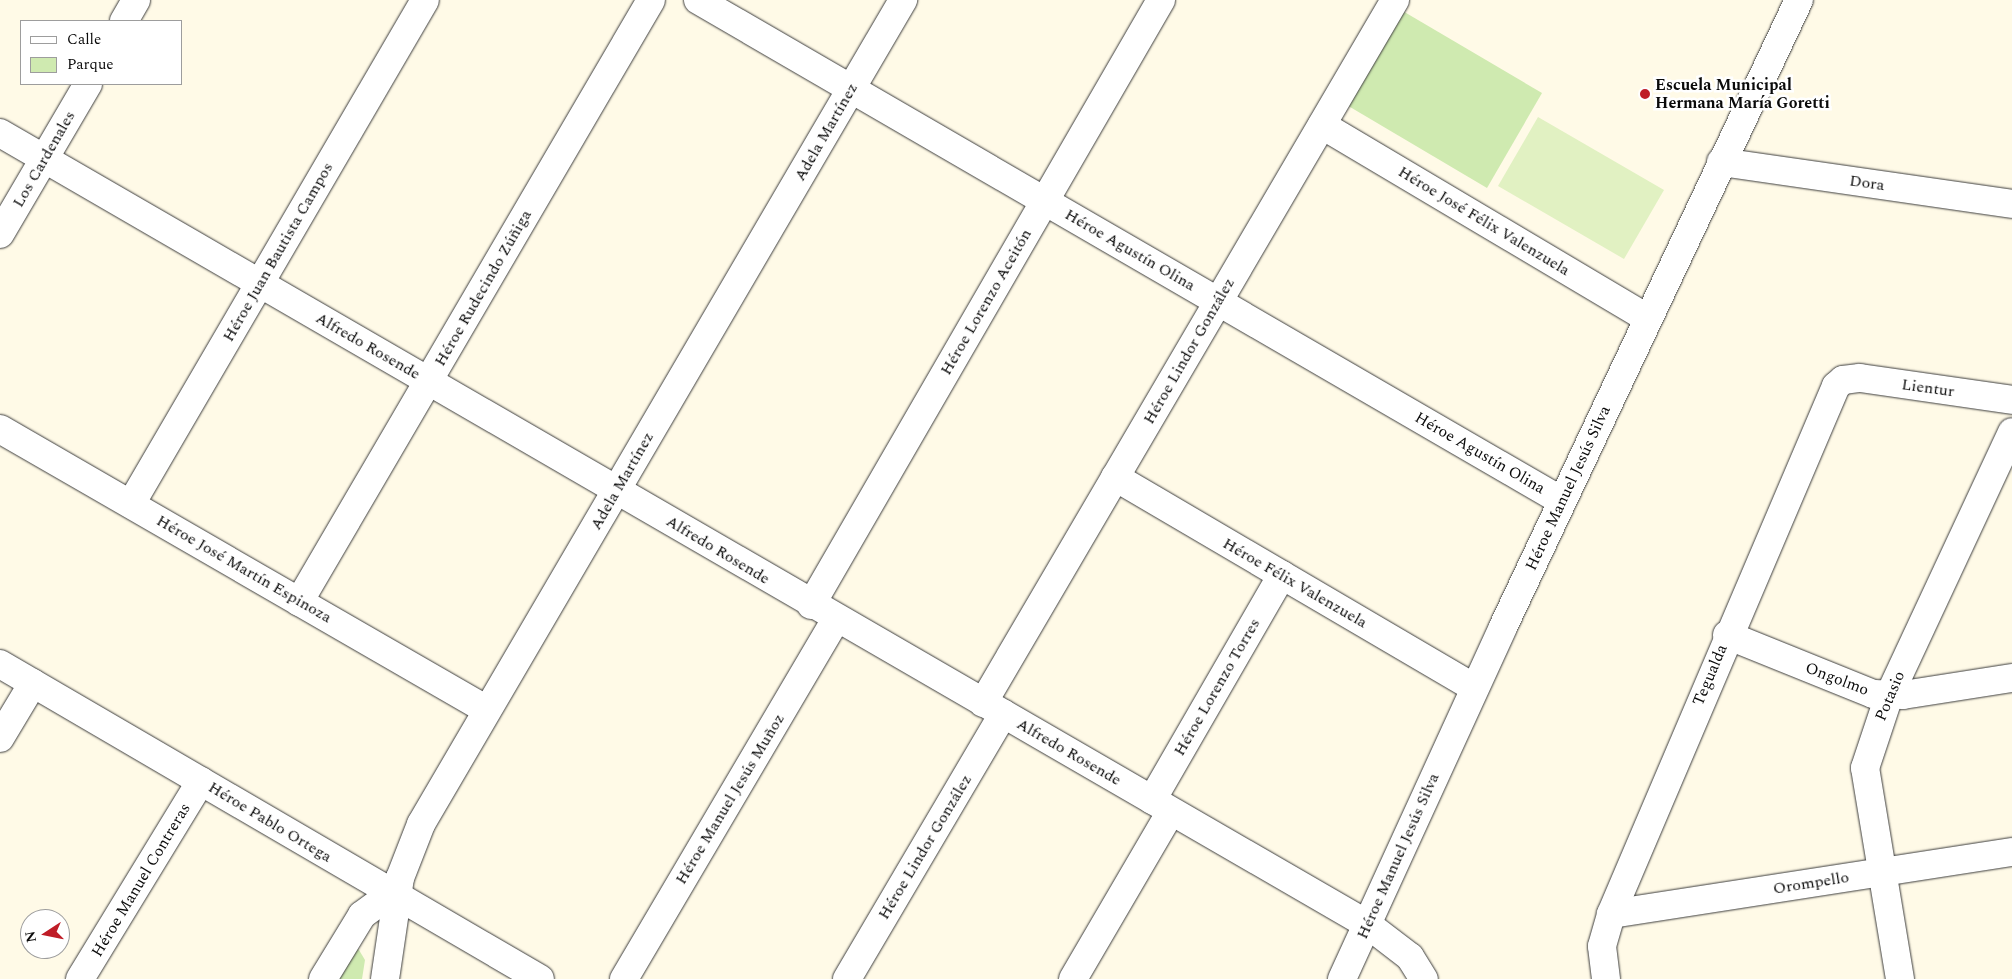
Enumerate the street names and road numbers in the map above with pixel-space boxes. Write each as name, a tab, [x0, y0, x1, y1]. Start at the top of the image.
street label: Adela Martínez	[790, 80, 862, 184]
street label: Los Cardenales	[9, 107, 79, 211]
street label: Héroe Juan Bautista Campos	[219, 159, 337, 345]
street label: Héroe José Félix Valenzuela	[1395, 162, 1573, 280]
street label: Dora	[1848, 171, 1886, 195]
street label: Héroe Agustín Olina	[1061, 205, 1199, 295]
street label: Héroe Rudecindo Zúñiga	[430, 206, 536, 370]
street label: Héroe Lorenzo Aceitón	[936, 226, 1036, 378]
street label: Héroe Lindor González	[1139, 274, 1239, 428]
street label: Alfredo Rosende	[312, 308, 424, 384]
street label: Lientur	[1900, 375, 1956, 401]
street label: Héroe Manuel Jesús Silva	[1521, 403, 1615, 573]
street label: Héroe Agustín Olina	[1411, 408, 1549, 498]
street label: Adela Martínez	[586, 429, 658, 533]
street label: Héroe José Martín Espinoza	[153, 511, 335, 627]
street label: Alfredo Rosende	[663, 511, 773, 589]
street label: Héroe Félix Valenzuela	[1219, 534, 1371, 632]
street label: Héroe Lorenzo Torres	[1170, 615, 1264, 759]
street label: Tegualda	[1689, 641, 1731, 709]
street label: Ongolmo	[1803, 658, 1871, 700]
street label: Potasio	[1871, 668, 1909, 724]
street label: Héroe Manuel Jesús Muñoz	[671, 710, 789, 888]
street label: Alfredo Rosende	[1013, 714, 1125, 790]
street label: Héroe Manuel Jesús Silva	[1353, 770, 1443, 942]
street label: Héroe Lindor González	[874, 771, 976, 923]
street label: Héroe Pablo Ortega	[205, 778, 335, 866]
street label: Héroe Manuel Contreras	[87, 800, 195, 960]
street label: Orompello	[1772, 868, 1850, 898]

